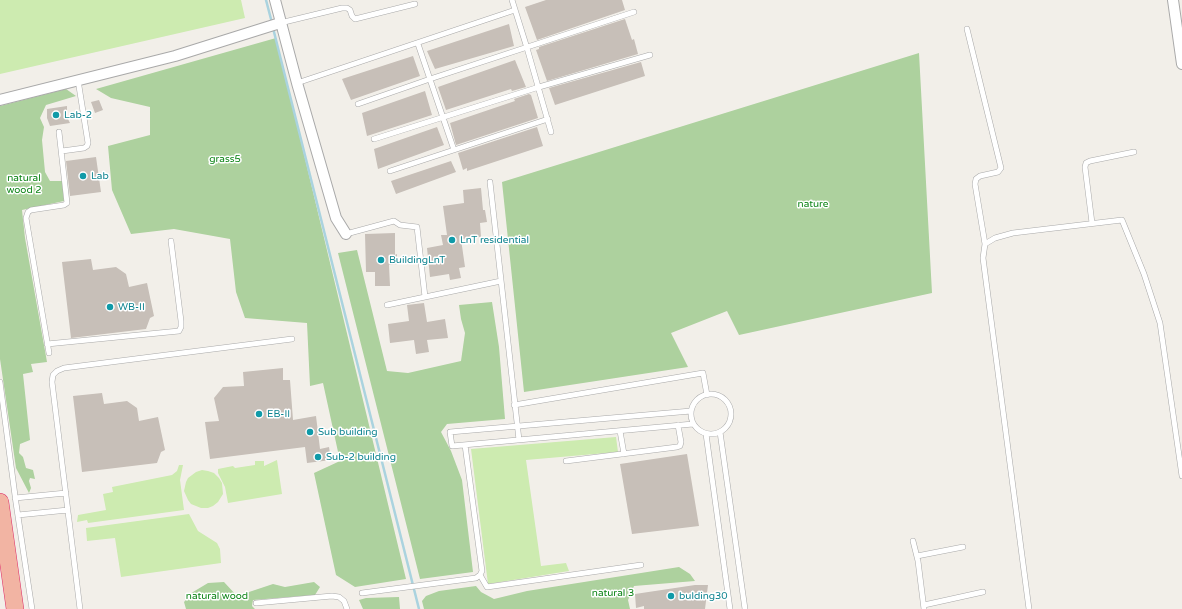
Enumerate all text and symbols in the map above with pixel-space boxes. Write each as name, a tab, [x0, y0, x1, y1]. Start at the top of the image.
place label: Lab-2	[64, 109, 92, 121]
marker: Lab-2	[51, 110, 61, 120]
park label: grass5	[209, 153, 241, 165]
place label: Lab	[91, 170, 109, 182]
marker: Lab	[78, 171, 88, 181]
park label: natural wood 2	[6, 172, 42, 196]
park label: nature	[798, 198, 828, 210]
place label: LnT residential	[460, 234, 529, 246]
marker: LnT residential	[447, 235, 457, 245]
place label: BuildingLnT	[389, 254, 445, 266]
marker: BuildingLnT	[376, 255, 386, 265]
place label: WB-II	[118, 301, 145, 313]
marker: WB-II	[105, 302, 115, 312]
place label: EB-II	[267, 408, 290, 420]
marker: EB-II	[254, 409, 264, 419]
place label: Sub building	[318, 426, 378, 438]
marker: Sub building	[305, 427, 315, 437]
place label: Sub-2 building	[326, 451, 396, 463]
marker: Sub-2 building	[313, 452, 323, 462]
park label: natural 3	[592, 587, 634, 599]
park label: natural wood	[186, 590, 248, 602]
place label: bulding30	[679, 590, 728, 602]
marker: bulding30	[666, 591, 676, 601]

